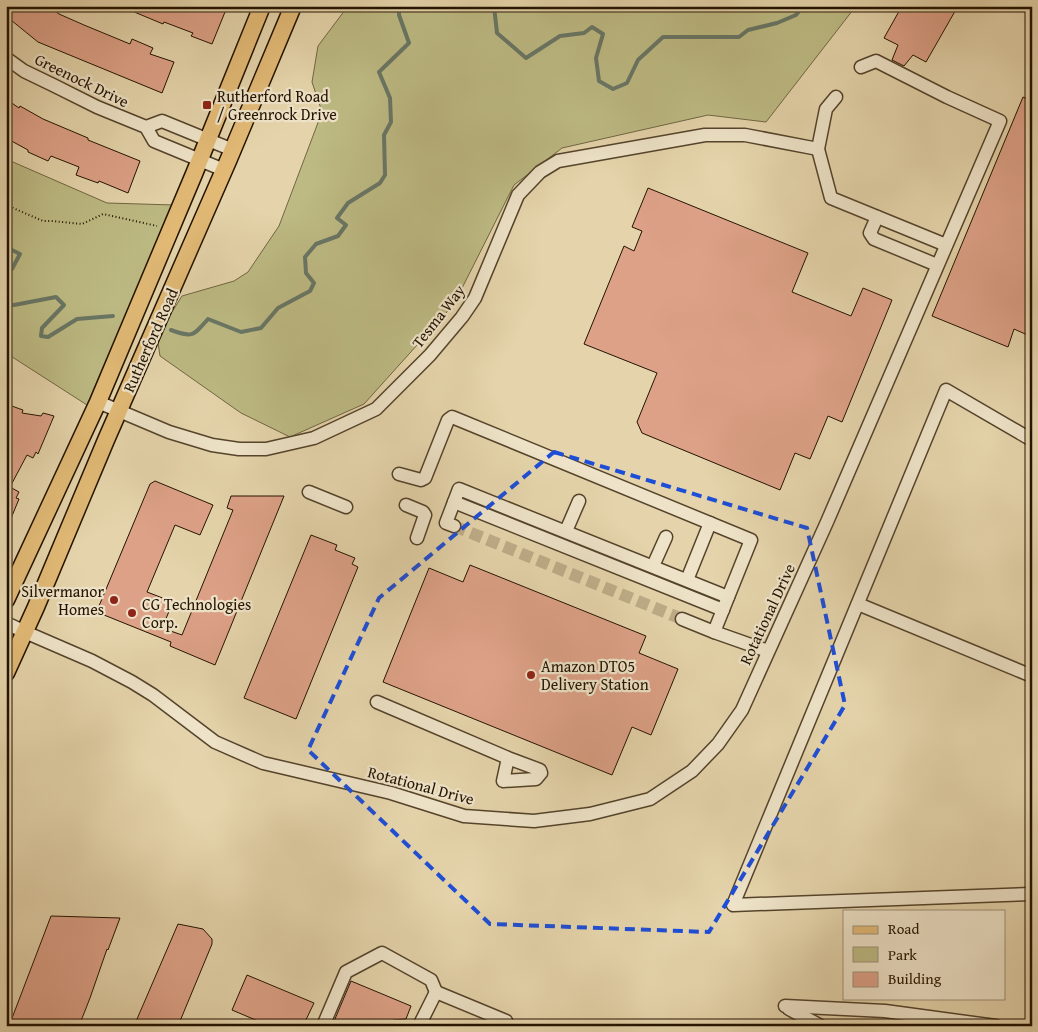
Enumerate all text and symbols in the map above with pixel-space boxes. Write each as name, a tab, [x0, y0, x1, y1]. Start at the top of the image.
street label: Greenock Drive	[31, 47, 133, 113]
place label: Rutherford Road / Greenrock Drive	[217, 84, 337, 126]
marker: Rutherford Road / Greenrock Drive	[201, 99, 213, 111]
street label: Tesma Way	[405, 279, 471, 353]
street label: Rutherford Road	[116, 284, 184, 396]
street label: Rotational Drive	[733, 559, 801, 669]
place label: Silvermanor Homes	[21, 579, 104, 621]
place label: CG Technologies Corp.	[142, 592, 251, 634]
marker: Silvermanor Homes	[108, 594, 120, 606]
marker: CG Technologies Corp.	[126, 607, 138, 619]
place label: Amazon DTO5 Delivery Station	[541, 654, 649, 696]
marker: Amazon DTO5 Delivery Station	[525, 669, 537, 681]
street label: Rotational Drive	[365, 759, 477, 811]
legend	[843, 910, 1006, 1000]
text: Road	[888, 918, 919, 939]
text: Park	[888, 944, 917, 965]
text: Building	[888, 968, 942, 989]

